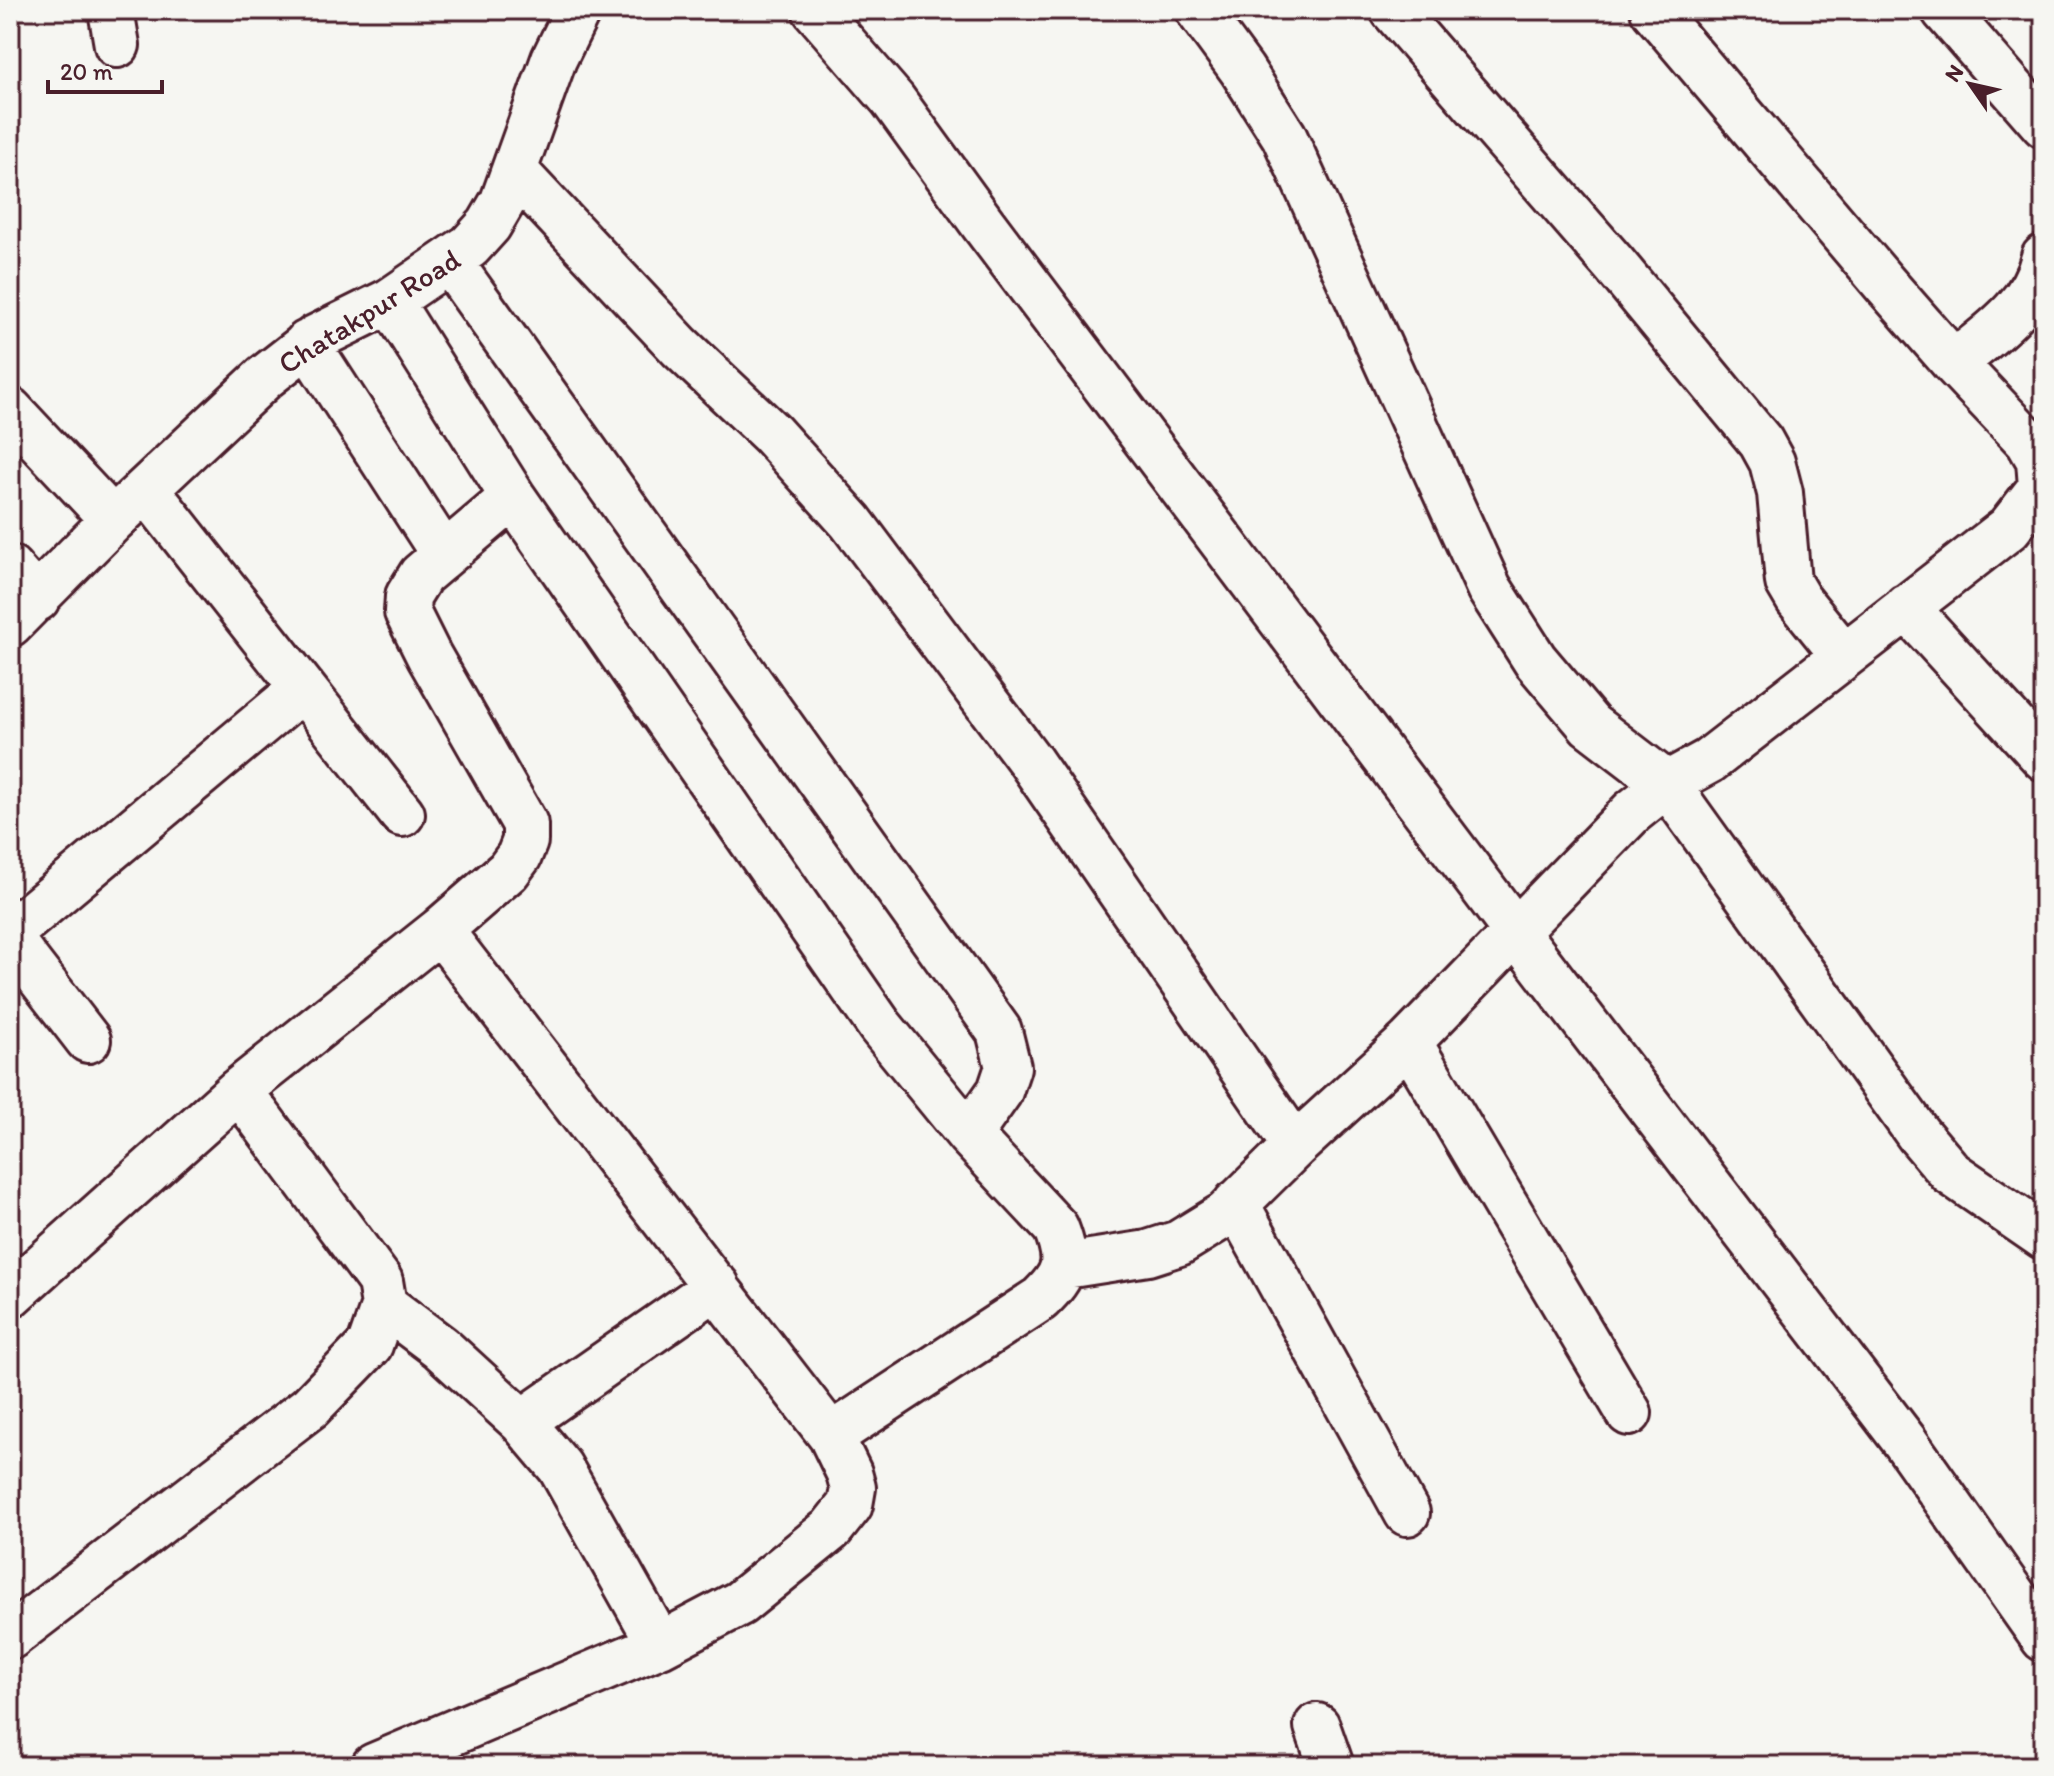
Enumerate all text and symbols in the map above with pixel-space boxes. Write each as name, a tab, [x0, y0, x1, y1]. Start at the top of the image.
scale bar	[48, 44, 162, 94]
north arrow	[1930, 44, 2010, 124]
text: 20 m	[60, 57, 113, 86]
text: N	[1938, 59, 1969, 87]
street label: Chatakpur Road	[271, 240, 467, 382]

